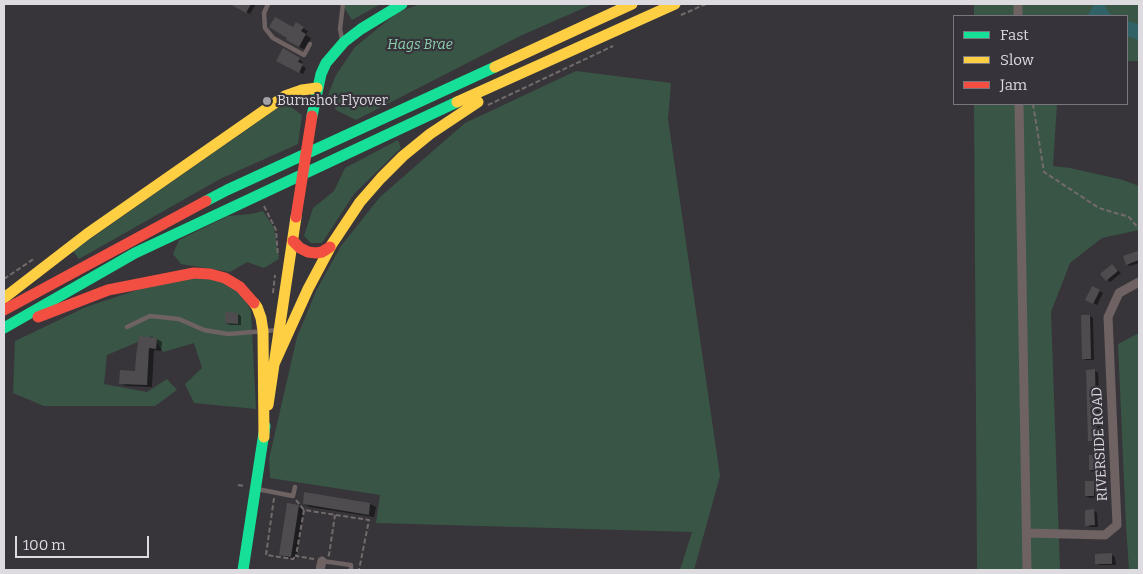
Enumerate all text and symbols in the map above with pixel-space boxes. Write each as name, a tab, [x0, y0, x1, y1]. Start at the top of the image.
legend	[953, 15, 1128, 105]
text: Fast	[1000, 26, 1029, 44]
park label: Hags Brae	[387, 37, 453, 53]
text: Slow	[1000, 51, 1034, 69]
text: Jam	[1000, 76, 1027, 94]
place label: Burnshot Flyover	[277, 93, 388, 109]
marker: Burnshot Flyover	[261, 95, 273, 107]
street label: RIVERSIDE ROAD	[1089, 386, 1111, 502]
scale bar	[18, 526, 151, 558]
text: 100 m	[23, 536, 66, 554]

